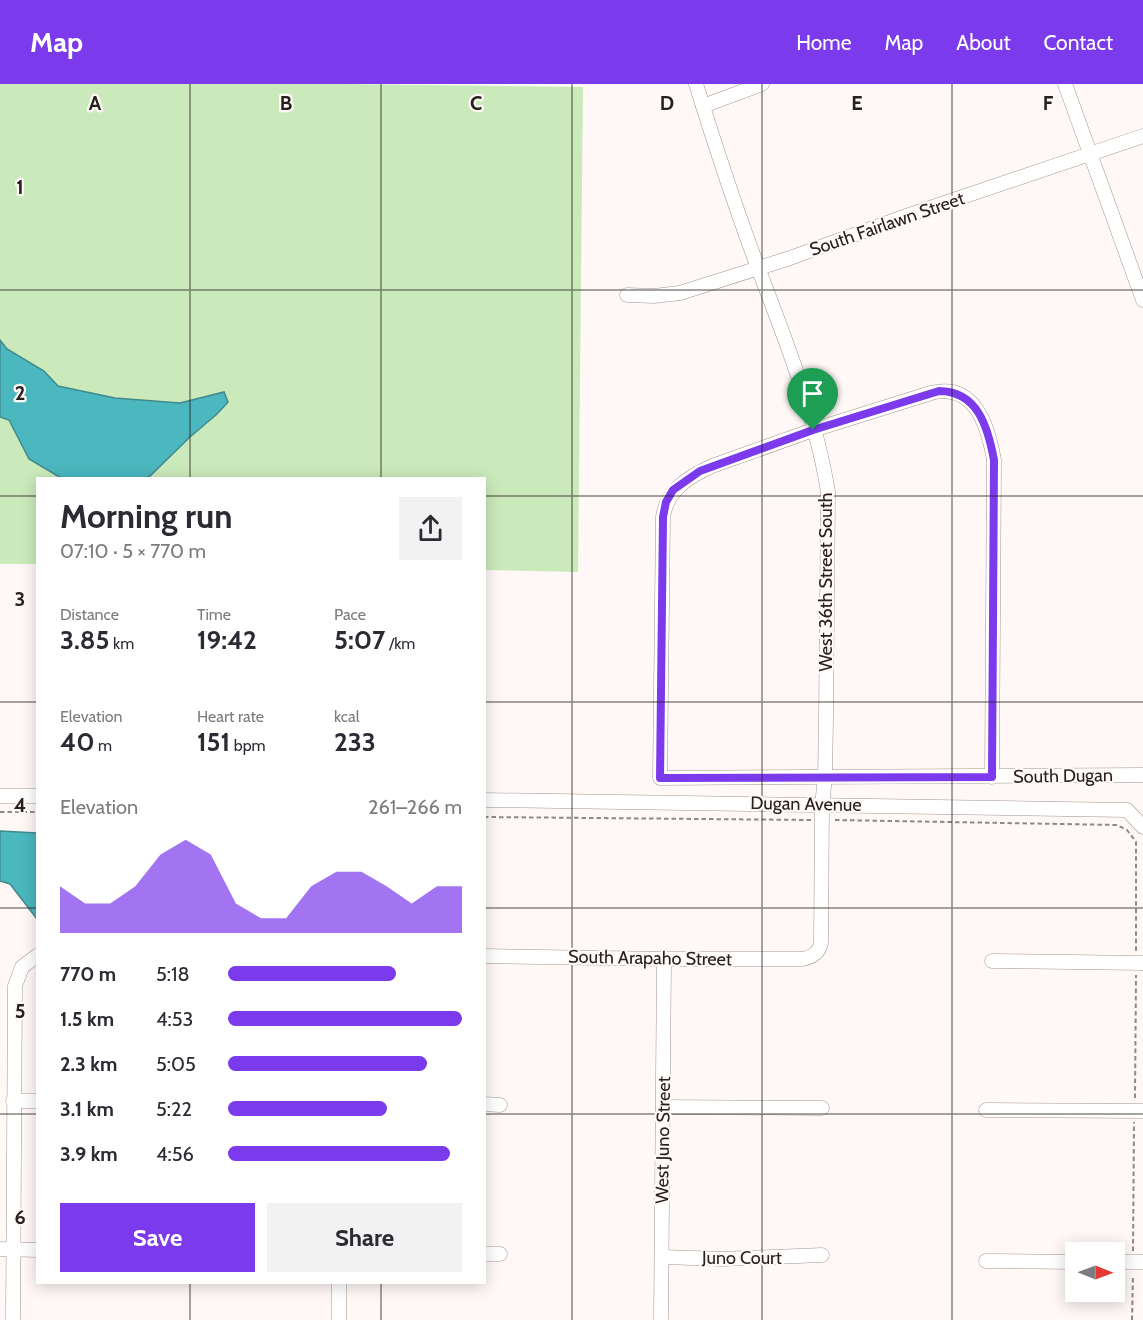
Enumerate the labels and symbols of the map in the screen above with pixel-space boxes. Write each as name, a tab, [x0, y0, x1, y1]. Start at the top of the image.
text: A	[89, 91, 102, 115]
text: B	[280, 91, 292, 115]
text: C	[470, 91, 482, 115]
text: D	[660, 91, 674, 115]
text: E	[851, 91, 863, 115]
text: F	[1043, 91, 1054, 115]
text: 1	[16, 175, 24, 199]
street label: South Fairlawn Street	[807, 187, 967, 261]
pin	[787, 368, 838, 430]
text: 2	[15, 381, 25, 405]
street label: West 36th Street South	[815, 493, 837, 671]
text: 3	[15, 587, 25, 611]
street label: South Dugan	[1013, 764, 1113, 788]
street label: Dugan Avenue	[750, 792, 862, 816]
text: 4	[14, 793, 26, 817]
street label: South Arapaho Street	[568, 946, 732, 970]
text: 5	[15, 999, 25, 1023]
street label: West Juno Street	[651, 1076, 675, 1204]
text: 6	[14, 1205, 26, 1229]
north arrow	[1065, 1242, 1125, 1302]
street label: Juno Court	[701, 1247, 782, 1269]

